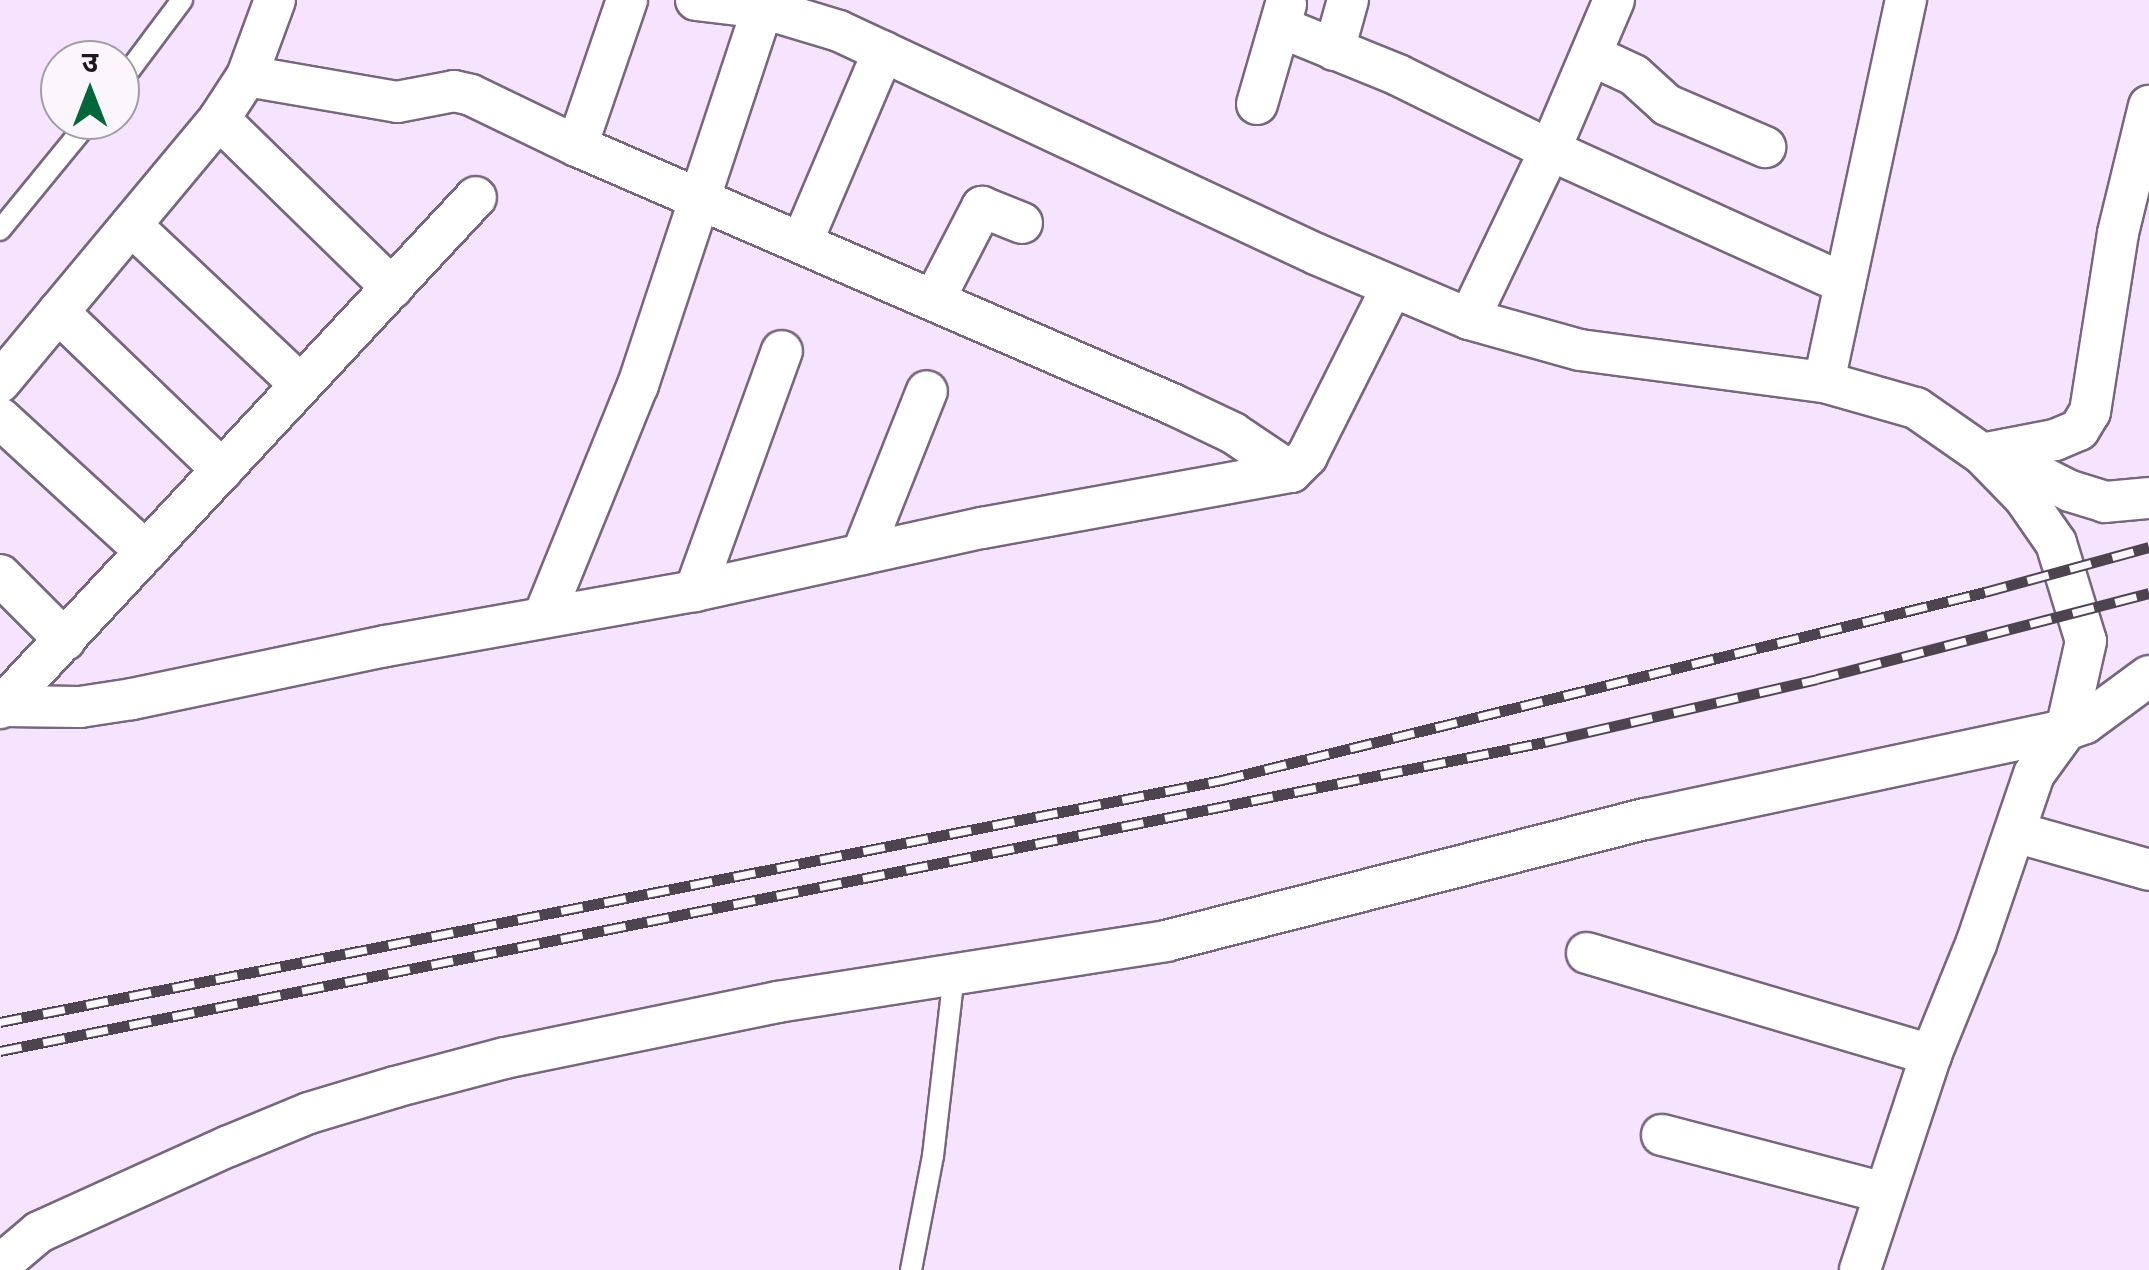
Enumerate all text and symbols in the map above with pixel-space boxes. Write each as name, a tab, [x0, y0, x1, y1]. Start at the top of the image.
north arrow	[40, 40, 140, 140]
text: उ	[82, 43, 98, 80]

